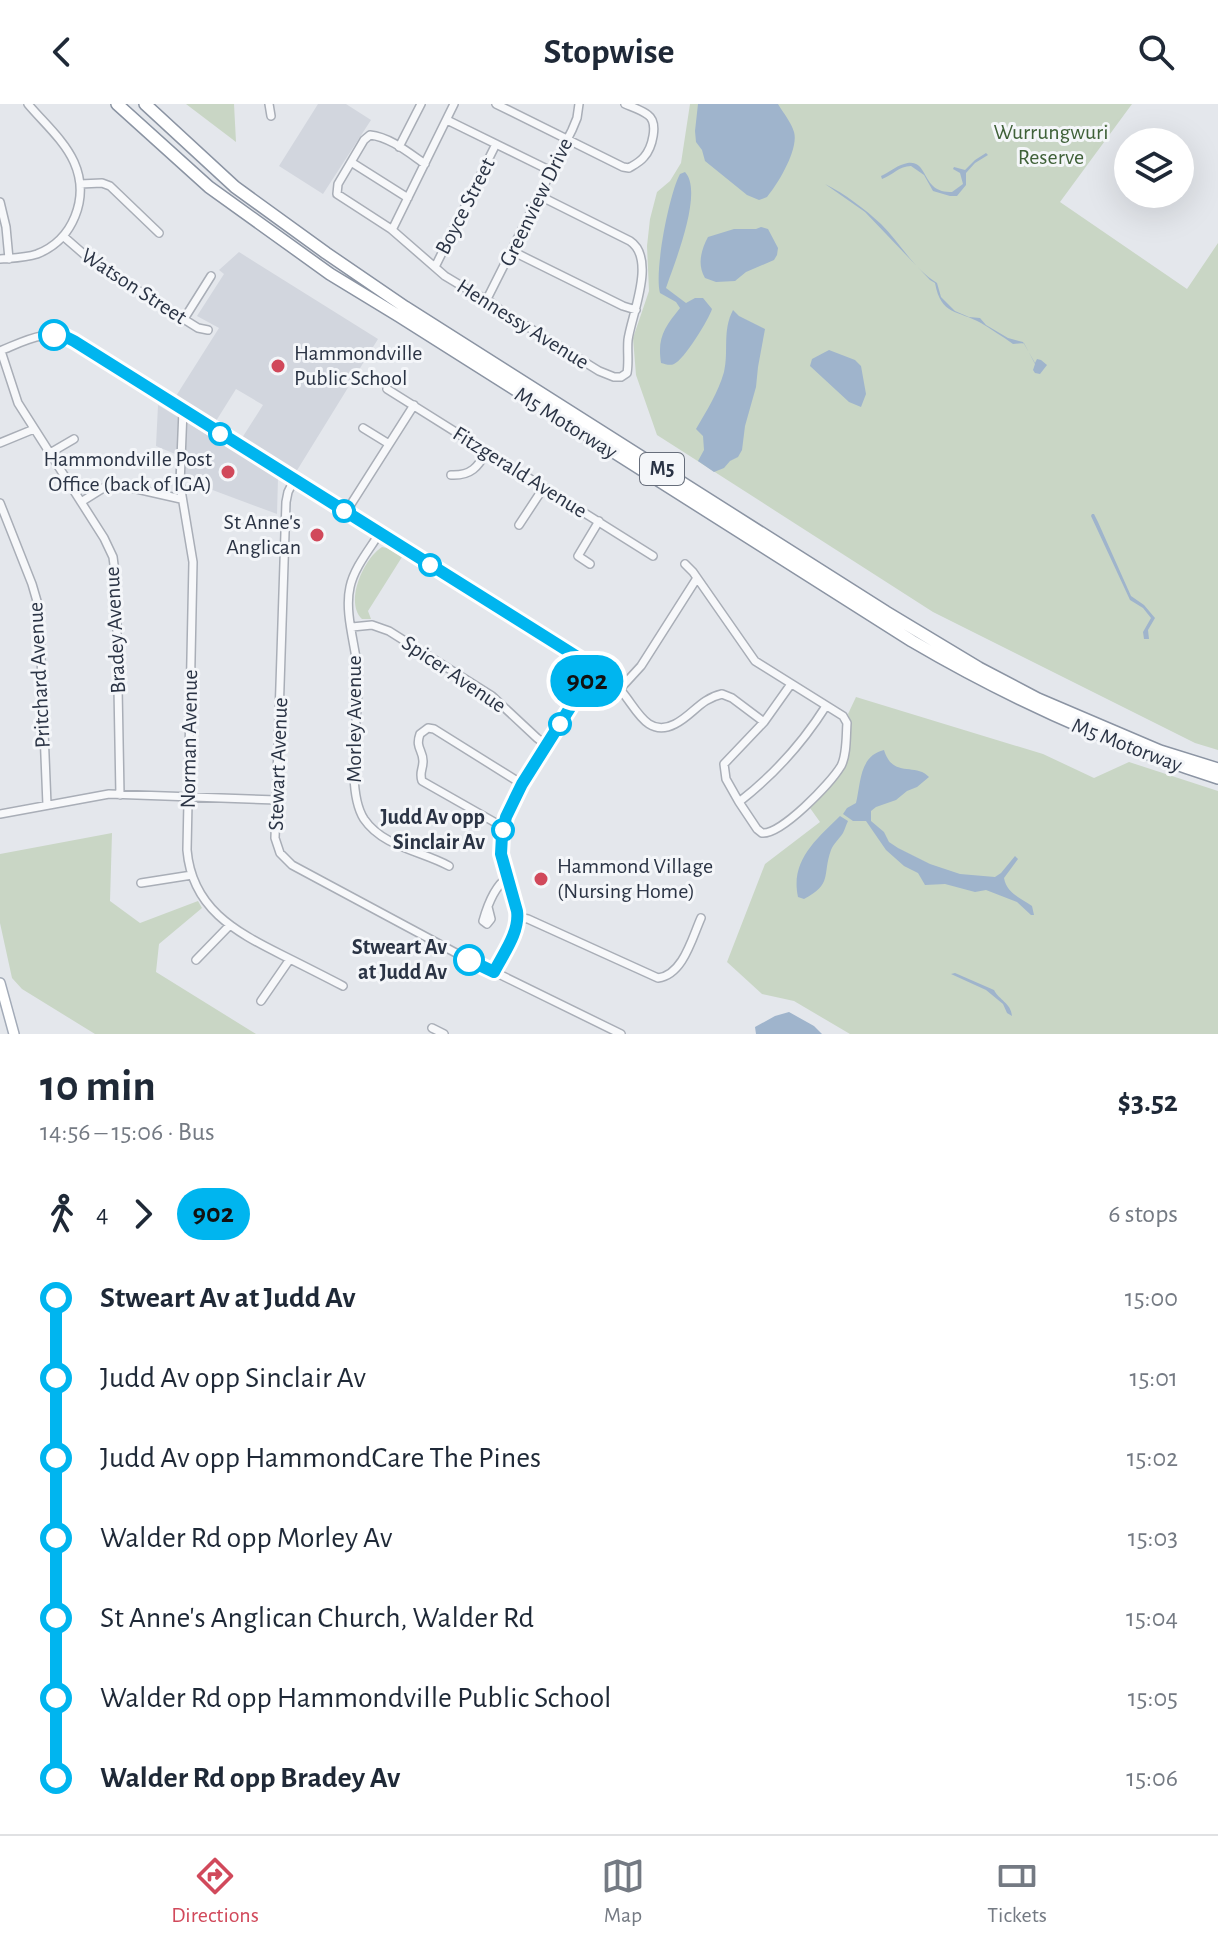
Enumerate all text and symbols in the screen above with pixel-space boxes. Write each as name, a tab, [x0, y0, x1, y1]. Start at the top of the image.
icon: back	[40, 30, 84, 74]
icon: search	[1134, 30, 1178, 74]
text: Stopwise	[543, 34, 675, 70]
park label: Wurrungwuri Reserve	[993, 121, 1109, 168]
map controls	[1114, 128, 1194, 208]
button: layers	[1114, 128, 1194, 208]
street label: Greenview Drive	[495, 134, 577, 270]
street label: Boyce Street	[431, 154, 499, 258]
street label: Watson Street	[77, 244, 191, 328]
street label: Hennessy Avenue	[453, 275, 593, 373]
unlabelled marker	[39, 320, 69, 350]
place label: Hammondville Public School	[294, 342, 422, 389]
marker: Hammondville Public School	[269, 357, 287, 375]
street label: M5 Motorway	[511, 383, 622, 463]
street label: Fitzgerald Avenue	[449, 422, 591, 522]
unlabelled marker	[209, 423, 231, 445]
place label: Hammondville Post Office (back of IGA)	[43, 448, 212, 495]
road number: M5	[640, 453, 684, 485]
marker: Hammondville Post Office (back of IGA)	[219, 463, 237, 481]
unlabelled marker	[333, 500, 355, 522]
place label: St Anne's Anglican	[224, 511, 301, 558]
marker: St Anne's Anglican	[308, 526, 326, 544]
unlabelled marker	[419, 554, 441, 576]
street label: Bradey Avenue	[101, 566, 129, 694]
street label: Pritchard Avenue	[24, 601, 54, 749]
street label: Spicer Avenue	[398, 631, 510, 717]
street label: Morley Avenue	[343, 655, 365, 783]
line badge: 902	[541, 655, 633, 707]
text: 902	[566, 667, 608, 695]
street label: Norman Avenue	[177, 669, 201, 809]
street label: Stewart Avenue	[265, 697, 291, 831]
unlabelled marker	[549, 713, 571, 735]
street label: M5 Motorway	[1069, 714, 1186, 776]
place label: Judd Av opp Sinclair Av	[380, 806, 485, 853]
marker: Judd Av opp Sinclair Av	[492, 819, 514, 841]
place label: Hammond Village (Nursing Home)	[557, 855, 713, 902]
marker: Hammond Village (Nursing Home)	[532, 870, 550, 888]
place label: Stweart Av at Judd Av	[352, 936, 447, 983]
marker: Stweart Av at Judd Av	[454, 945, 484, 975]
text: 10 min	[40, 1065, 156, 1109]
text: $3.52	[1118, 1087, 1178, 1117]
text: 14:56 – 15:06 · Bus	[40, 1119, 215, 1145]
icon: walk	[40, 1192, 84, 1236]
icon: forward	[121, 1192, 165, 1236]
text: 902	[193, 1200, 234, 1228]
text: 4	[96, 1201, 109, 1227]
text: 6 stops	[1108, 1201, 1178, 1227]
text: Stweart Av at Judd Av	[100, 1283, 356, 1313]
text: 15:00	[1125, 1285, 1178, 1311]
text: Judd Av opp Sinclair Av	[100, 1363, 366, 1393]
text: 15:01	[1130, 1365, 1178, 1391]
text: Judd Av opp HammondCare The Pines	[100, 1443, 541, 1473]
text: 15:02	[1127, 1445, 1178, 1471]
text: Walder Rd opp Morley Av	[100, 1523, 392, 1553]
text: 15:03	[1128, 1525, 1178, 1551]
text: St Anne's Anglican Church, Walder Rd	[100, 1603, 534, 1633]
text: 15:04	[1126, 1605, 1178, 1631]
text: Walder Rd opp Hammondville Public School	[100, 1683, 612, 1713]
text: 15:05	[1128, 1685, 1178, 1711]
text: Walder Rd opp Bradey Av	[100, 1763, 400, 1793]
text: 15:06	[1126, 1765, 1178, 1791]
tab: Directions	[171, 1854, 259, 1928]
tab: Map	[601, 1854, 645, 1928]
tab: Tickets	[987, 1854, 1047, 1928]

